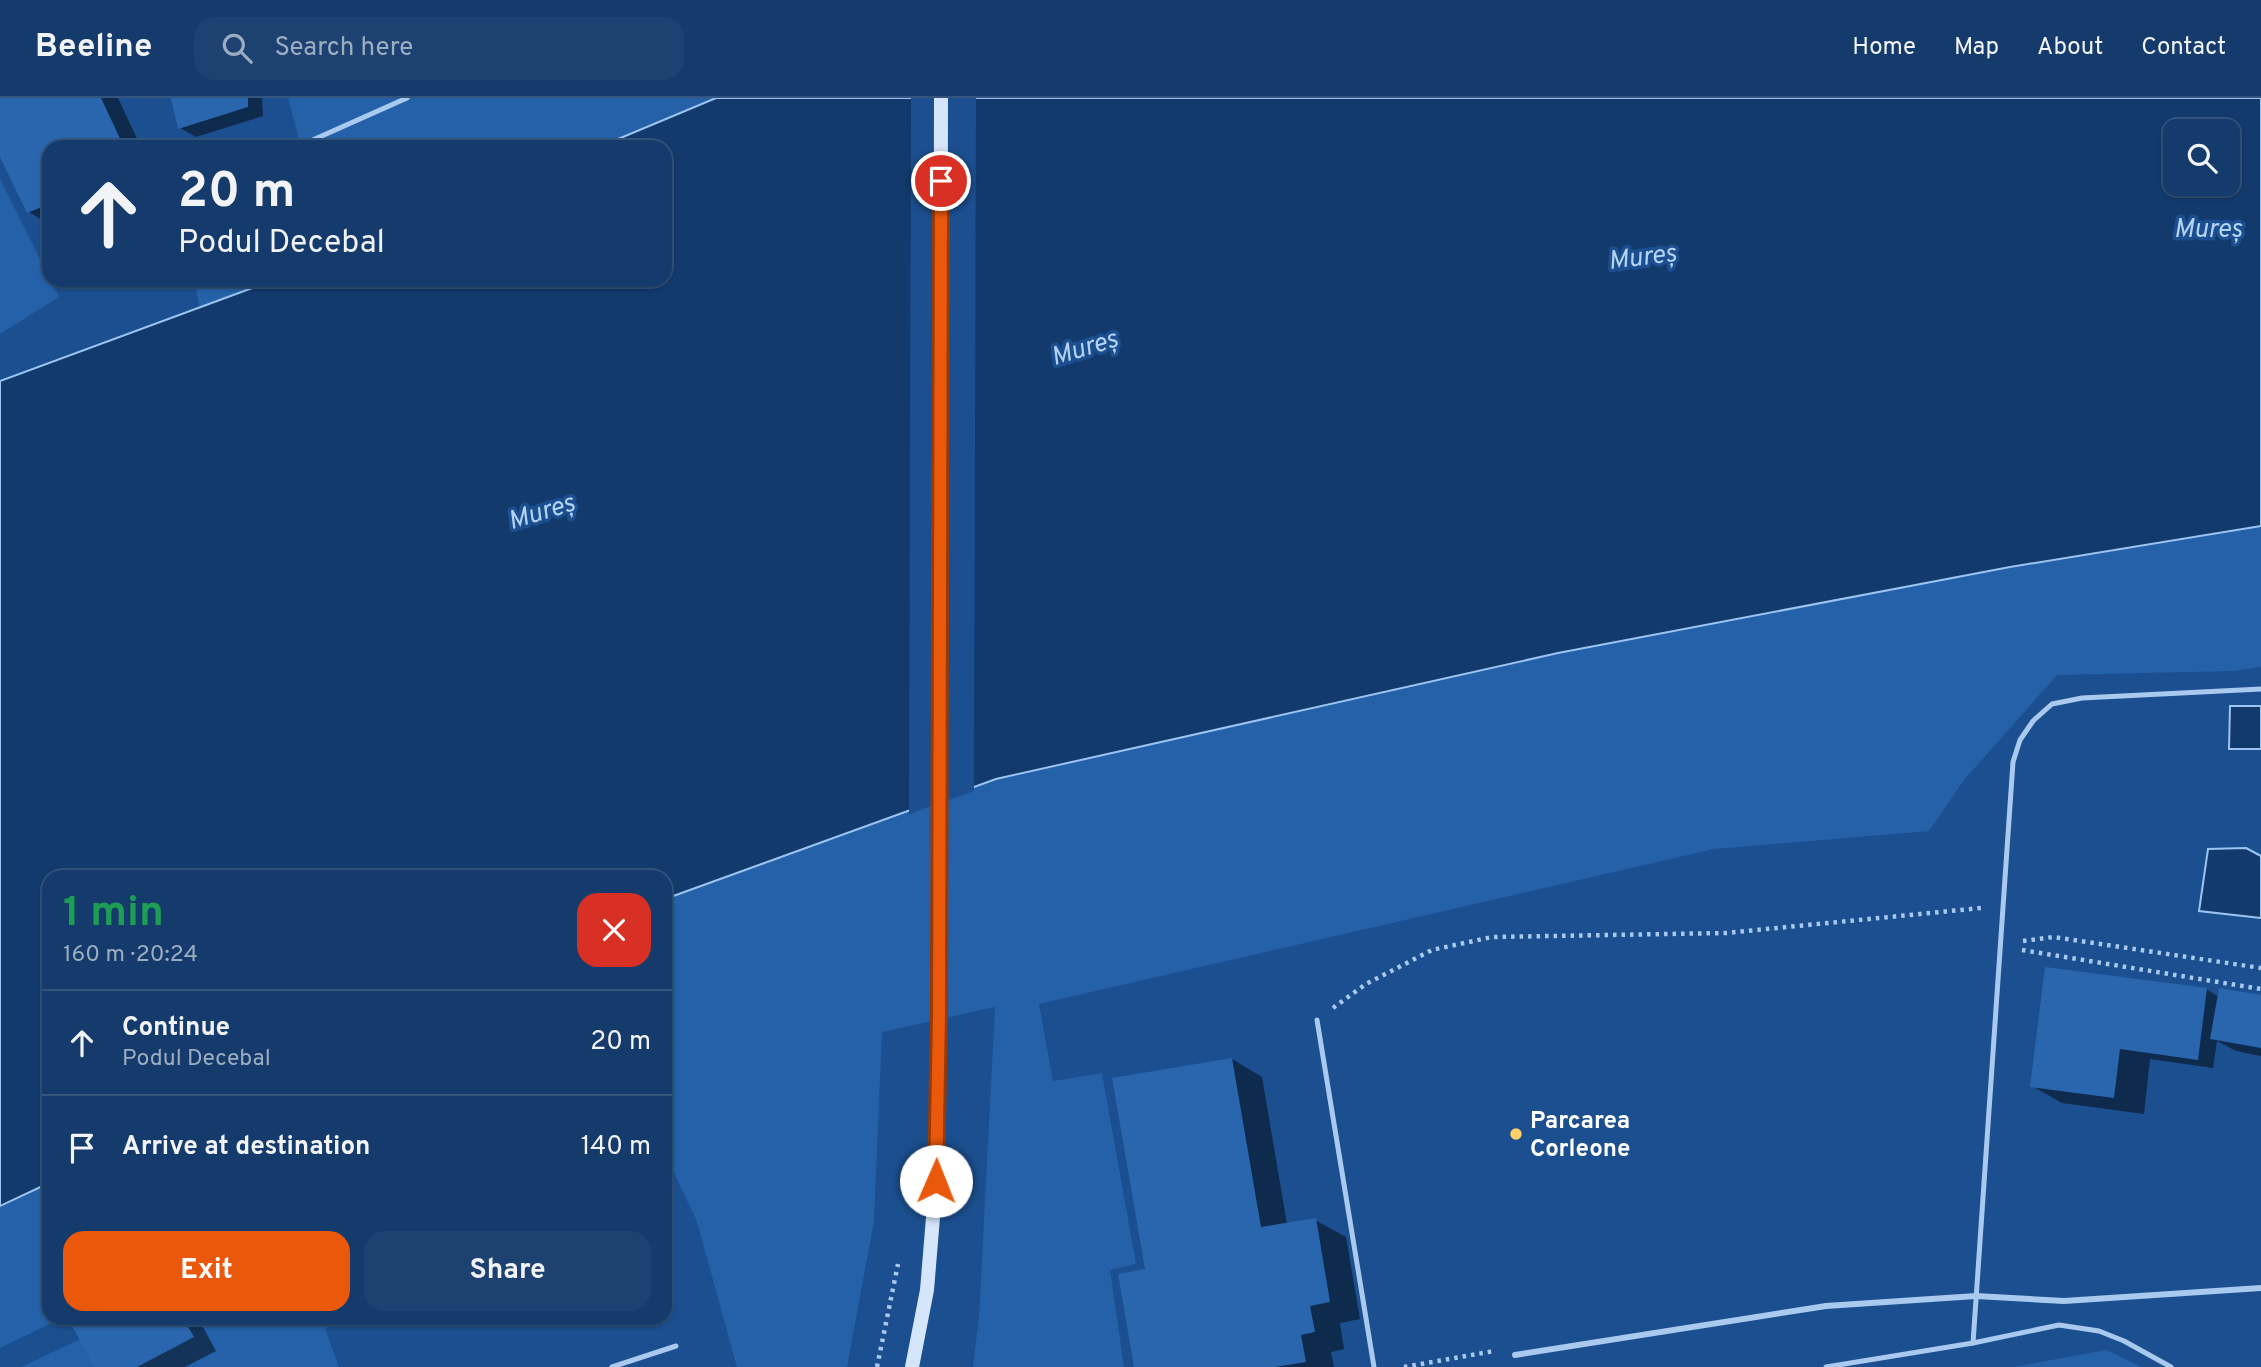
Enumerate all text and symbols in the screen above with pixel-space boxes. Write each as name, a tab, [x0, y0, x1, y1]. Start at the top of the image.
search box	[194, 17, 684, 80]
text: Beeline	[35, 27, 152, 69]
icon: search	[218, 29, 256, 67]
text: Search here	[274, 32, 413, 65]
text: Home	[1852, 33, 1916, 63]
text: Map	[1954, 33, 1999, 63]
text: About	[2037, 33, 2103, 63]
text: Contact	[2141, 33, 2226, 63]
map controls	[2163, 119, 2240, 196]
button: search	[2163, 119, 2240, 196]
pin	[911, 151, 971, 211]
icon: arrive	[922, 162, 960, 200]
text: 20 m	[178, 163, 295, 225]
icon: ahead	[63, 168, 154, 259]
water label: Mureș	[2174, 214, 2243, 247]
text: Podul Decebal	[178, 224, 385, 264]
water label: Mureș	[1606, 238, 1680, 279]
water label: Mureș	[1047, 323, 1123, 375]
water label: Mureș	[504, 487, 580, 539]
text: 1 min	[63, 888, 164, 941]
button: close	[577, 893, 651, 967]
text: 160 m · 20:24	[63, 941, 198, 970]
text: Continue	[122, 1012, 230, 1045]
icon: ahead	[63, 1024, 101, 1062]
text: 20 m	[590, 1026, 651, 1059]
text: Podul Decebal	[122, 1045, 271, 1074]
place label: Parcarea Corleone	[1530, 1107, 1630, 1165]
marker: Parcarea Corleone	[1508, 1126, 1524, 1142]
icon: arrive	[63, 1129, 101, 1167]
text: Arrive at destination	[122, 1131, 370, 1164]
text: 140 m	[581, 1131, 651, 1164]
position arrow	[899, 1144, 973, 1218]
button: Exit	[63, 1231, 350, 1311]
button: Share	[364, 1231, 651, 1311]

